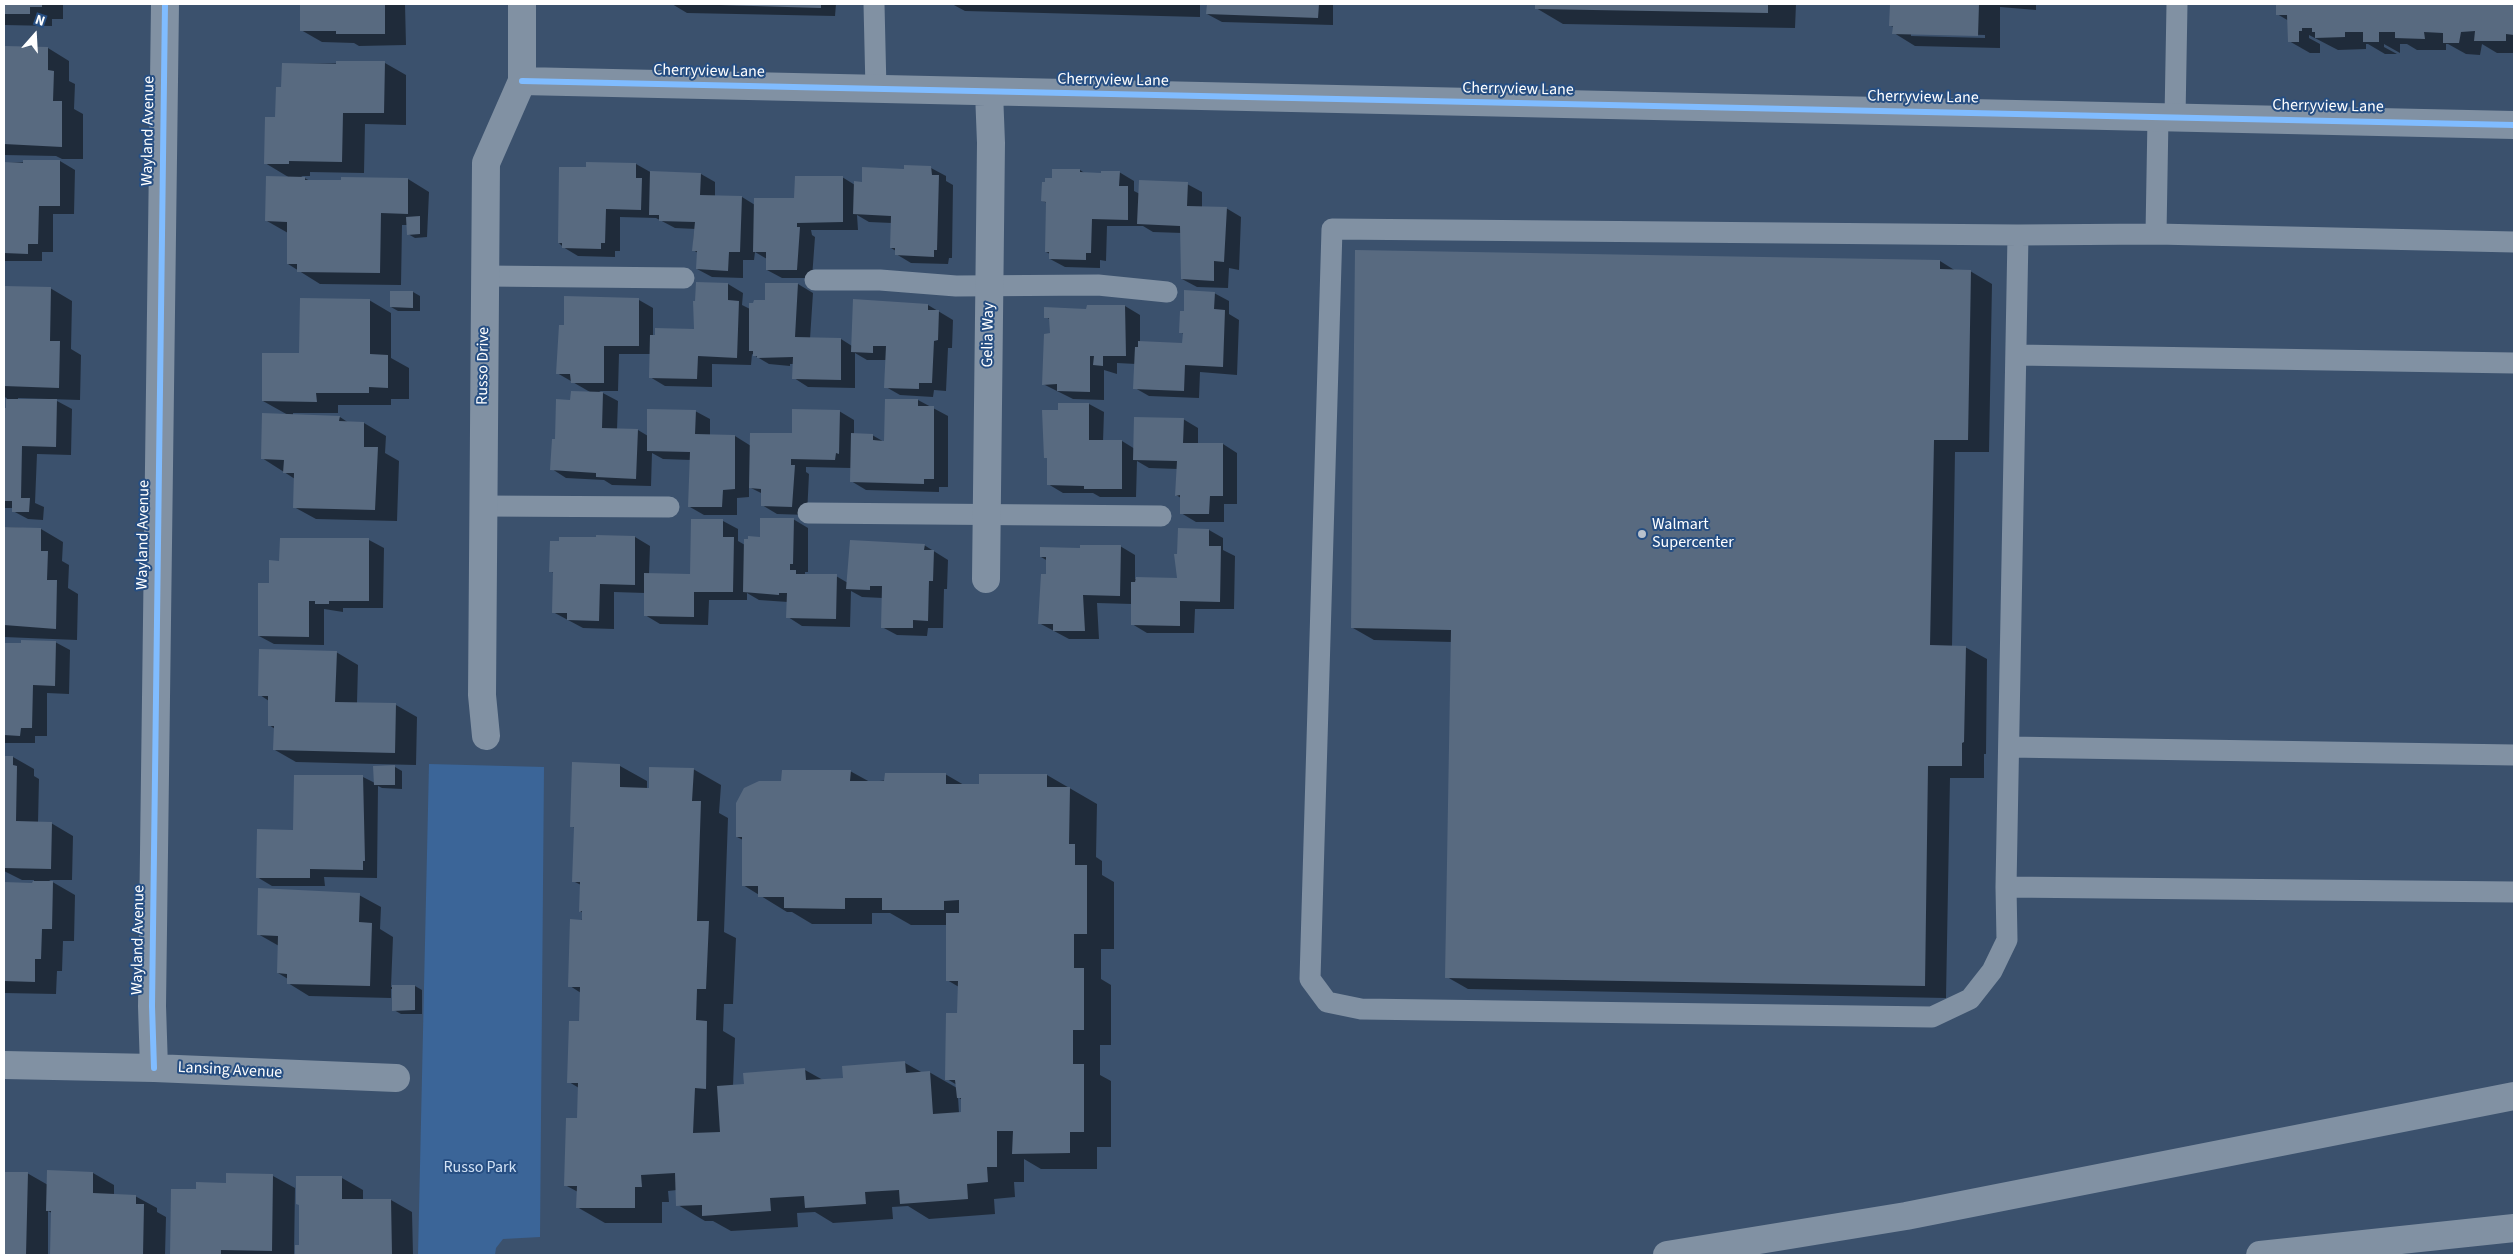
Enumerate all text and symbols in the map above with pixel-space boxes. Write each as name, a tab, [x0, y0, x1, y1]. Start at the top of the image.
north arrow	[10, 10, 60, 60]
text: N	[32, 10, 48, 32]
street label: Cherryview Lane	[653, 61, 765, 83]
street label: Cherryview Lane	[1057, 70, 1169, 92]
street label: Wayland Avenue	[138, 76, 160, 186]
street label: Cherryview Lane	[1462, 79, 1574, 101]
street label: Cherryview Lane	[1867, 87, 1979, 109]
street label: Cherryview Lane	[2272, 96, 2384, 118]
street label: Gelia Way	[979, 302, 999, 368]
street label: Russo Drive	[474, 327, 494, 405]
street label: Wayland Avenue	[133, 480, 155, 590]
place label: Walmart Supercenter	[1652, 515, 1734, 553]
marker: Walmart Supercenter	[1636, 528, 1648, 540]
street label: Wayland Avenue	[128, 885, 150, 995]
street label: Lansing Avenue	[177, 1059, 283, 1083]
park label: Russo Park	[444, 1158, 516, 1178]

